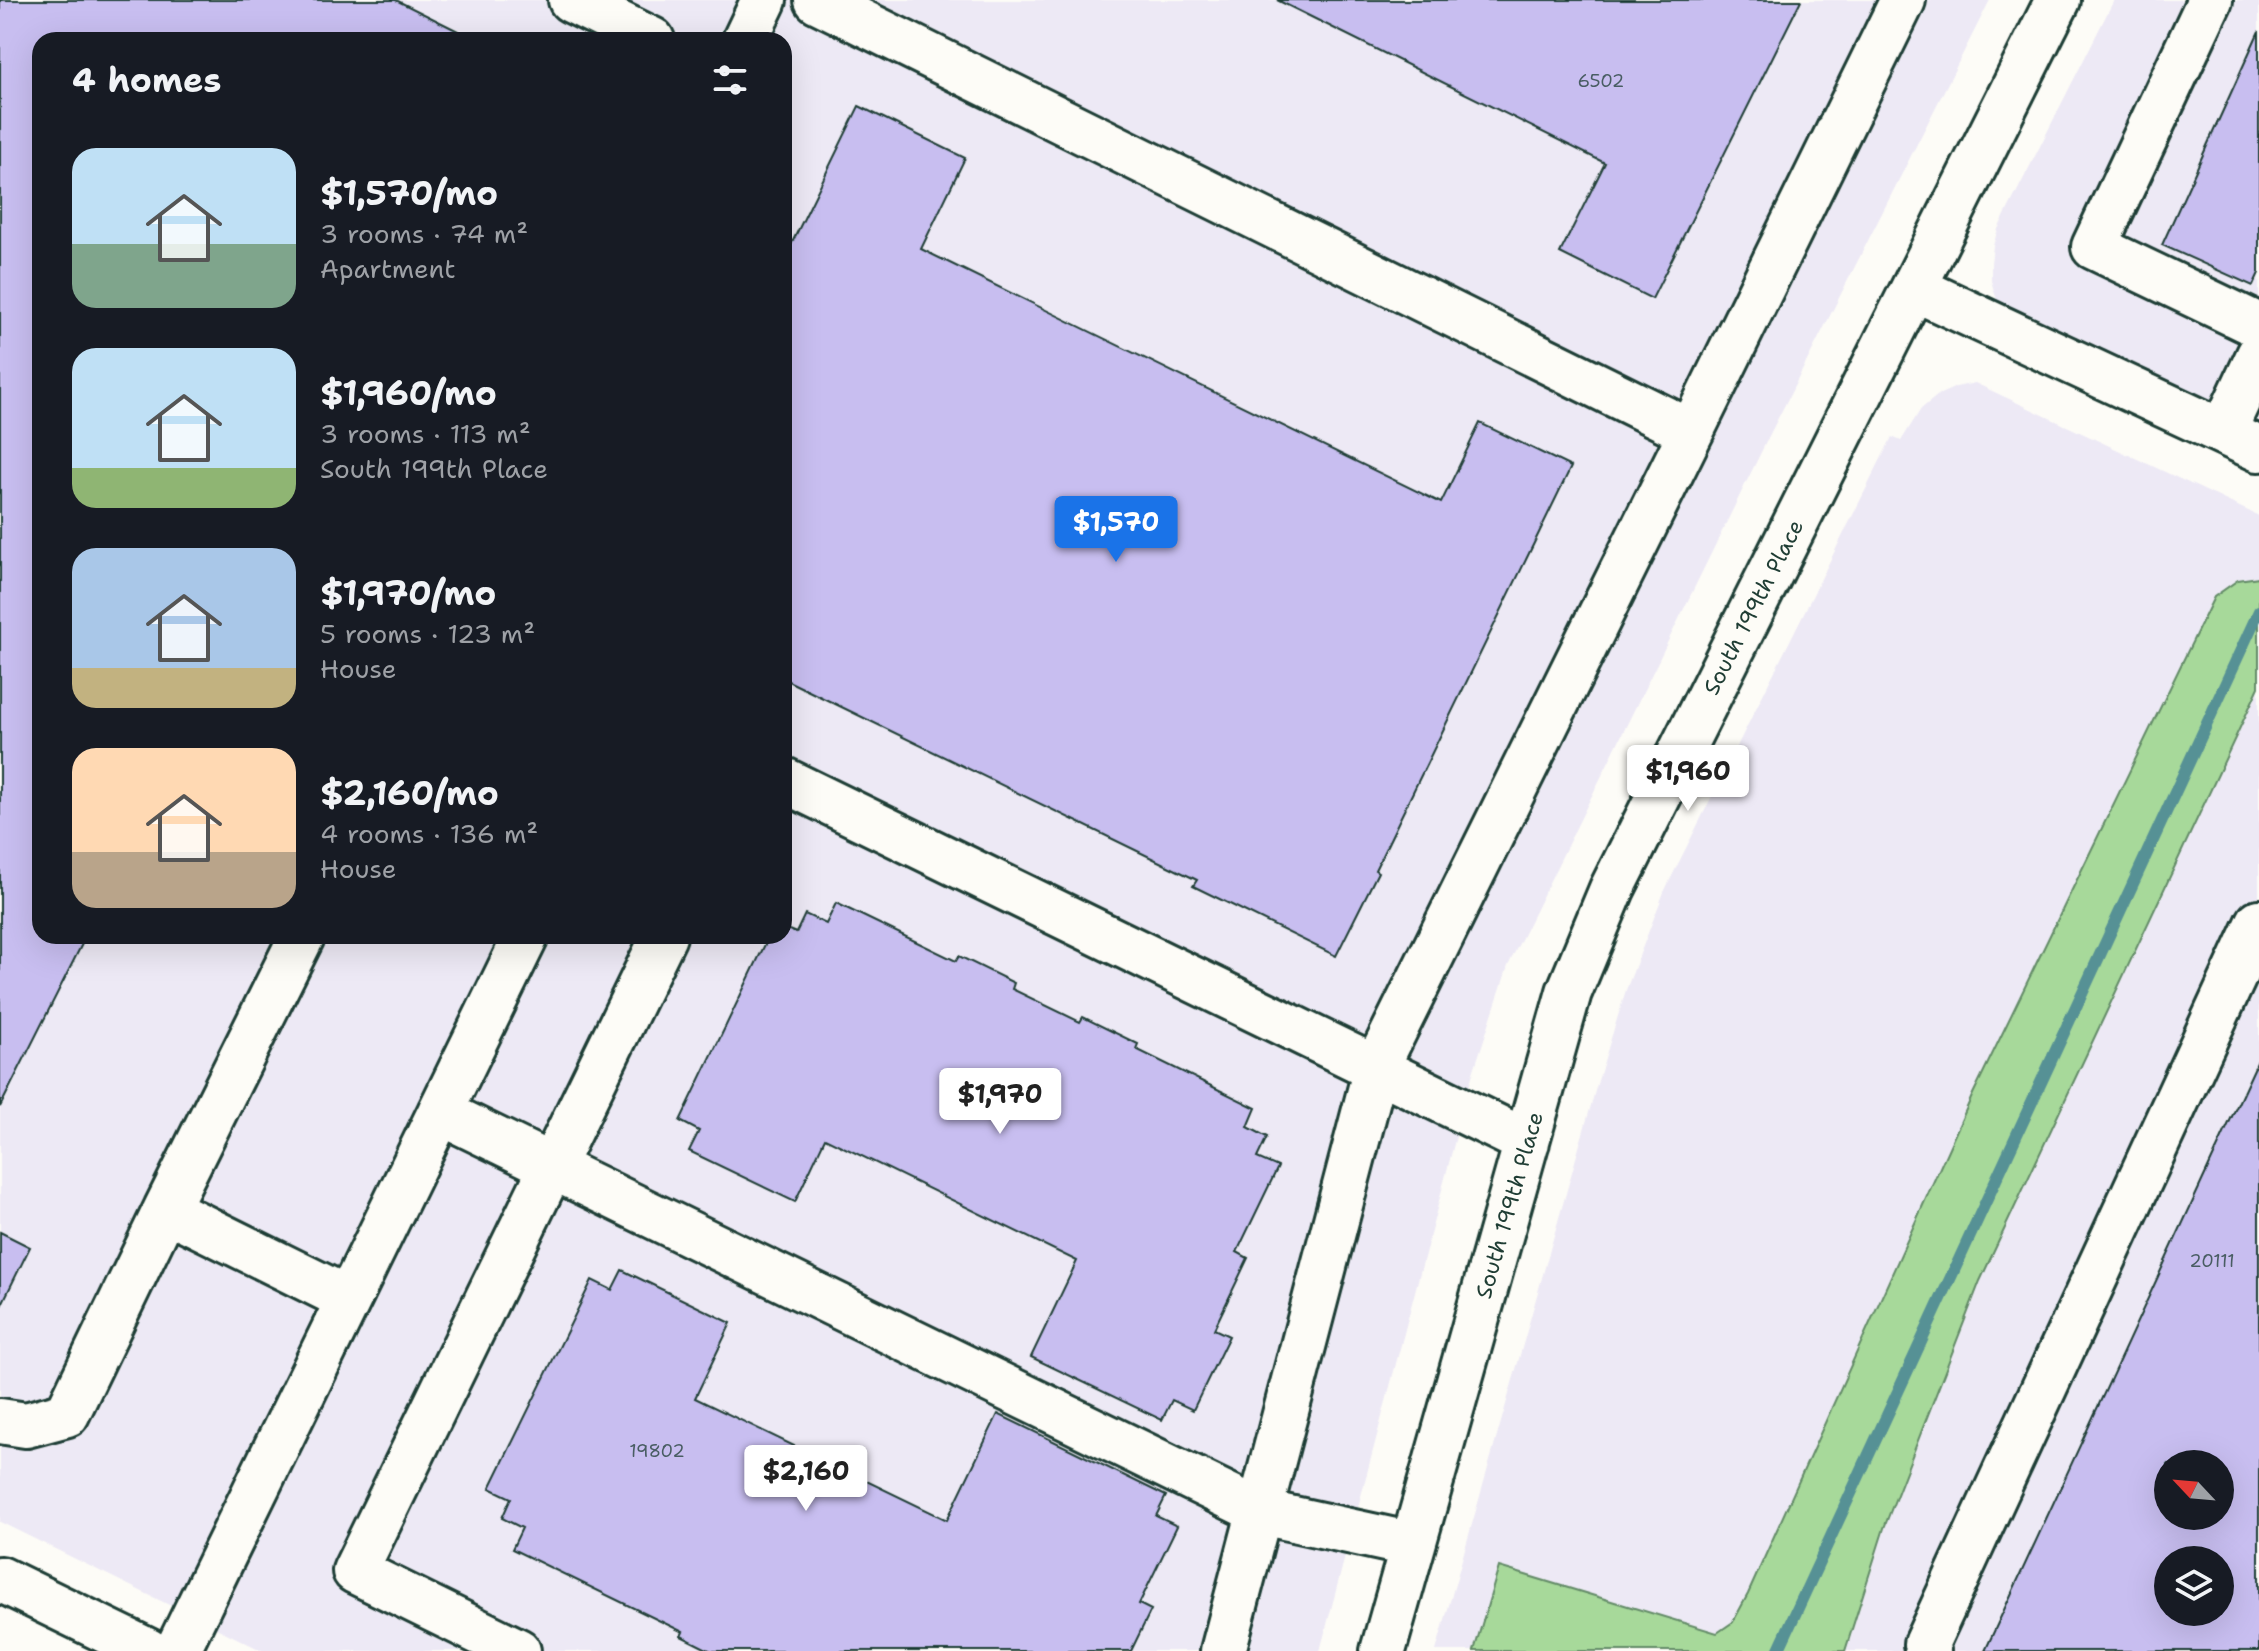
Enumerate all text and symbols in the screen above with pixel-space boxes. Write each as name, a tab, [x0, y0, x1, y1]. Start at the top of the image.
text: 4 homes	[72, 57, 221, 103]
icon: filters	[708, 58, 752, 102]
house number: 6502	[1578, 69, 1624, 93]
text: $1,570/mo	[320, 170, 498, 216]
icon: home	[136, 180, 232, 276]
text: 3 rooms · 74 m²	[320, 216, 528, 251]
text: Apartment	[320, 251, 456, 286]
text: $1,960/mo	[320, 370, 497, 416]
icon: home	[136, 380, 232, 476]
text: 3 rooms · 113 m²	[320, 416, 531, 451]
text: South 199th Place	[320, 451, 548, 486]
pin: $1,570	[1051, 496, 1181, 564]
text: $1,570	[1073, 504, 1159, 539]
street label: South 199th Place	[1697, 515, 1810, 700]
text: $1,970/mo	[320, 570, 496, 616]
icon: home	[136, 580, 232, 676]
text: 5 rooms · 123 m²	[320, 616, 535, 651]
text: House	[320, 651, 396, 686]
pin: $1,960	[1623, 745, 1753, 813]
text: $1,960	[1645, 753, 1731, 788]
text: $2,160/mo	[320, 770, 499, 816]
icon: home	[136, 780, 232, 876]
text: 4 rooms · 136 m²	[320, 816, 538, 851]
text: House	[320, 851, 396, 886]
pin: $1,970	[935, 1068, 1065, 1136]
text: $1,970	[957, 1076, 1043, 1111]
street label: South 199th Place	[1469, 1108, 1550, 1302]
house number: 20111	[2189, 1249, 2235, 1273]
house number: 19802	[629, 1439, 685, 1463]
pin: $2,160	[741, 1445, 871, 1513]
north arrow	[2154, 1450, 2234, 1530]
map controls	[2154, 1450, 2234, 1626]
text: $2,160	[762, 1453, 850, 1488]
button: layers	[2154, 1546, 2234, 1626]

